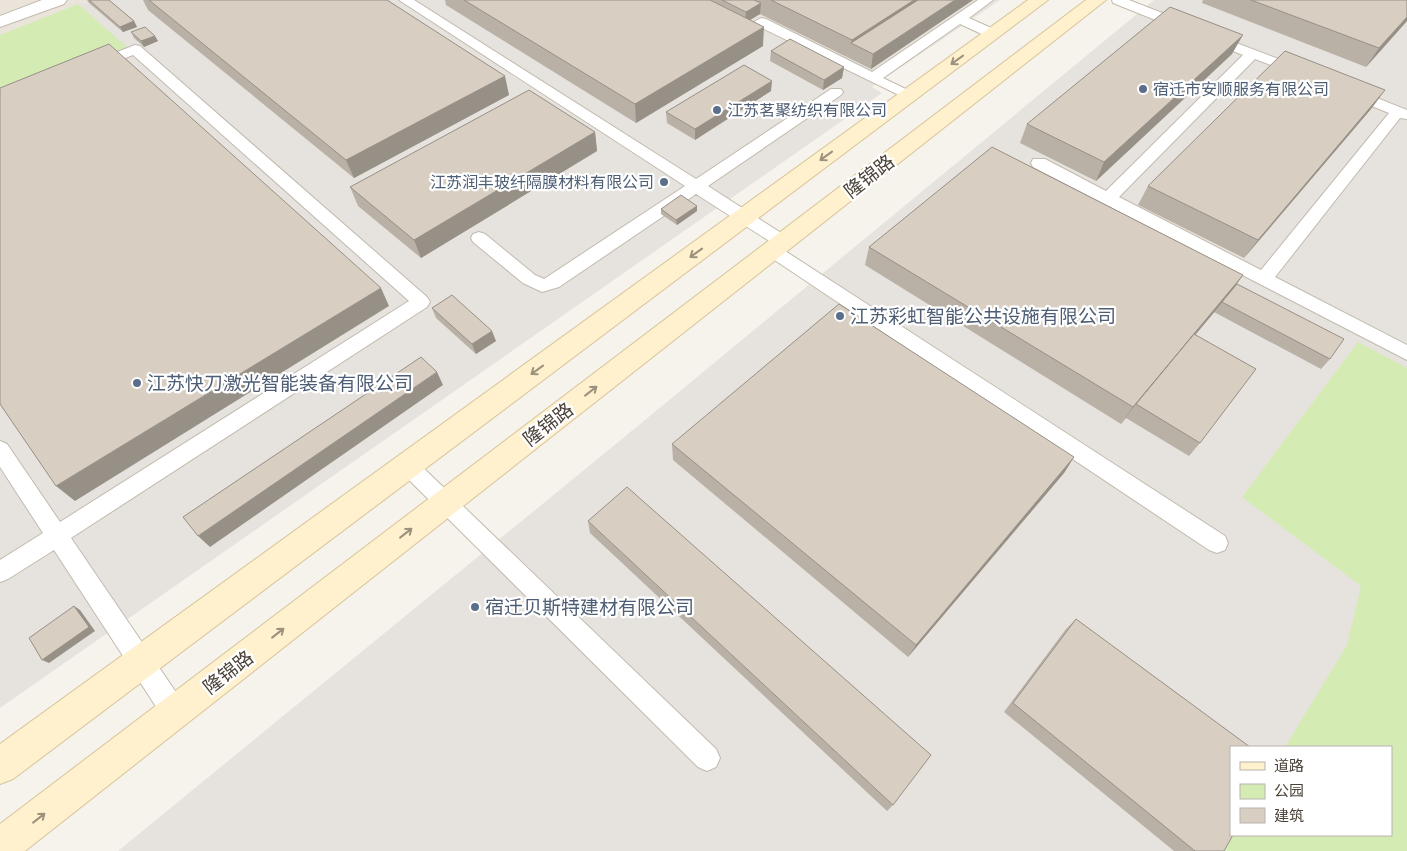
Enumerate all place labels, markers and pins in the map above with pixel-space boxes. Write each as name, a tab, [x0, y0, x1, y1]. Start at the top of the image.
place label: 宿迁市安顺服务有限公司	[1153, 77, 1329, 101]
marker: 宿迁市安顺服务有限公司	[1137, 83, 1149, 95]
place label: 江苏茗聚纺织有限公司	[727, 98, 887, 122]
marker: 江苏茗聚纺织有限公司	[711, 104, 723, 116]
place label: 江苏润丰玻纤隔膜材料有限公司	[430, 170, 654, 194]
marker: 江苏润丰玻纤隔膜材料有限公司	[658, 176, 670, 188]
place label: 江苏彩虹智能公共设施有限公司	[850, 301, 1116, 330]
marker: 江苏彩虹智能公共设施有限公司	[834, 310, 846, 322]
place label: 江苏快刀激光智能装备有限公司	[147, 368, 413, 397]
marker: 江苏快刀激光智能装备有限公司	[131, 377, 143, 389]
place label: 宿迁贝斯特建材有限公司	[485, 592, 694, 621]
marker: 宿迁贝斯特建材有限公司	[469, 601, 481, 613]

